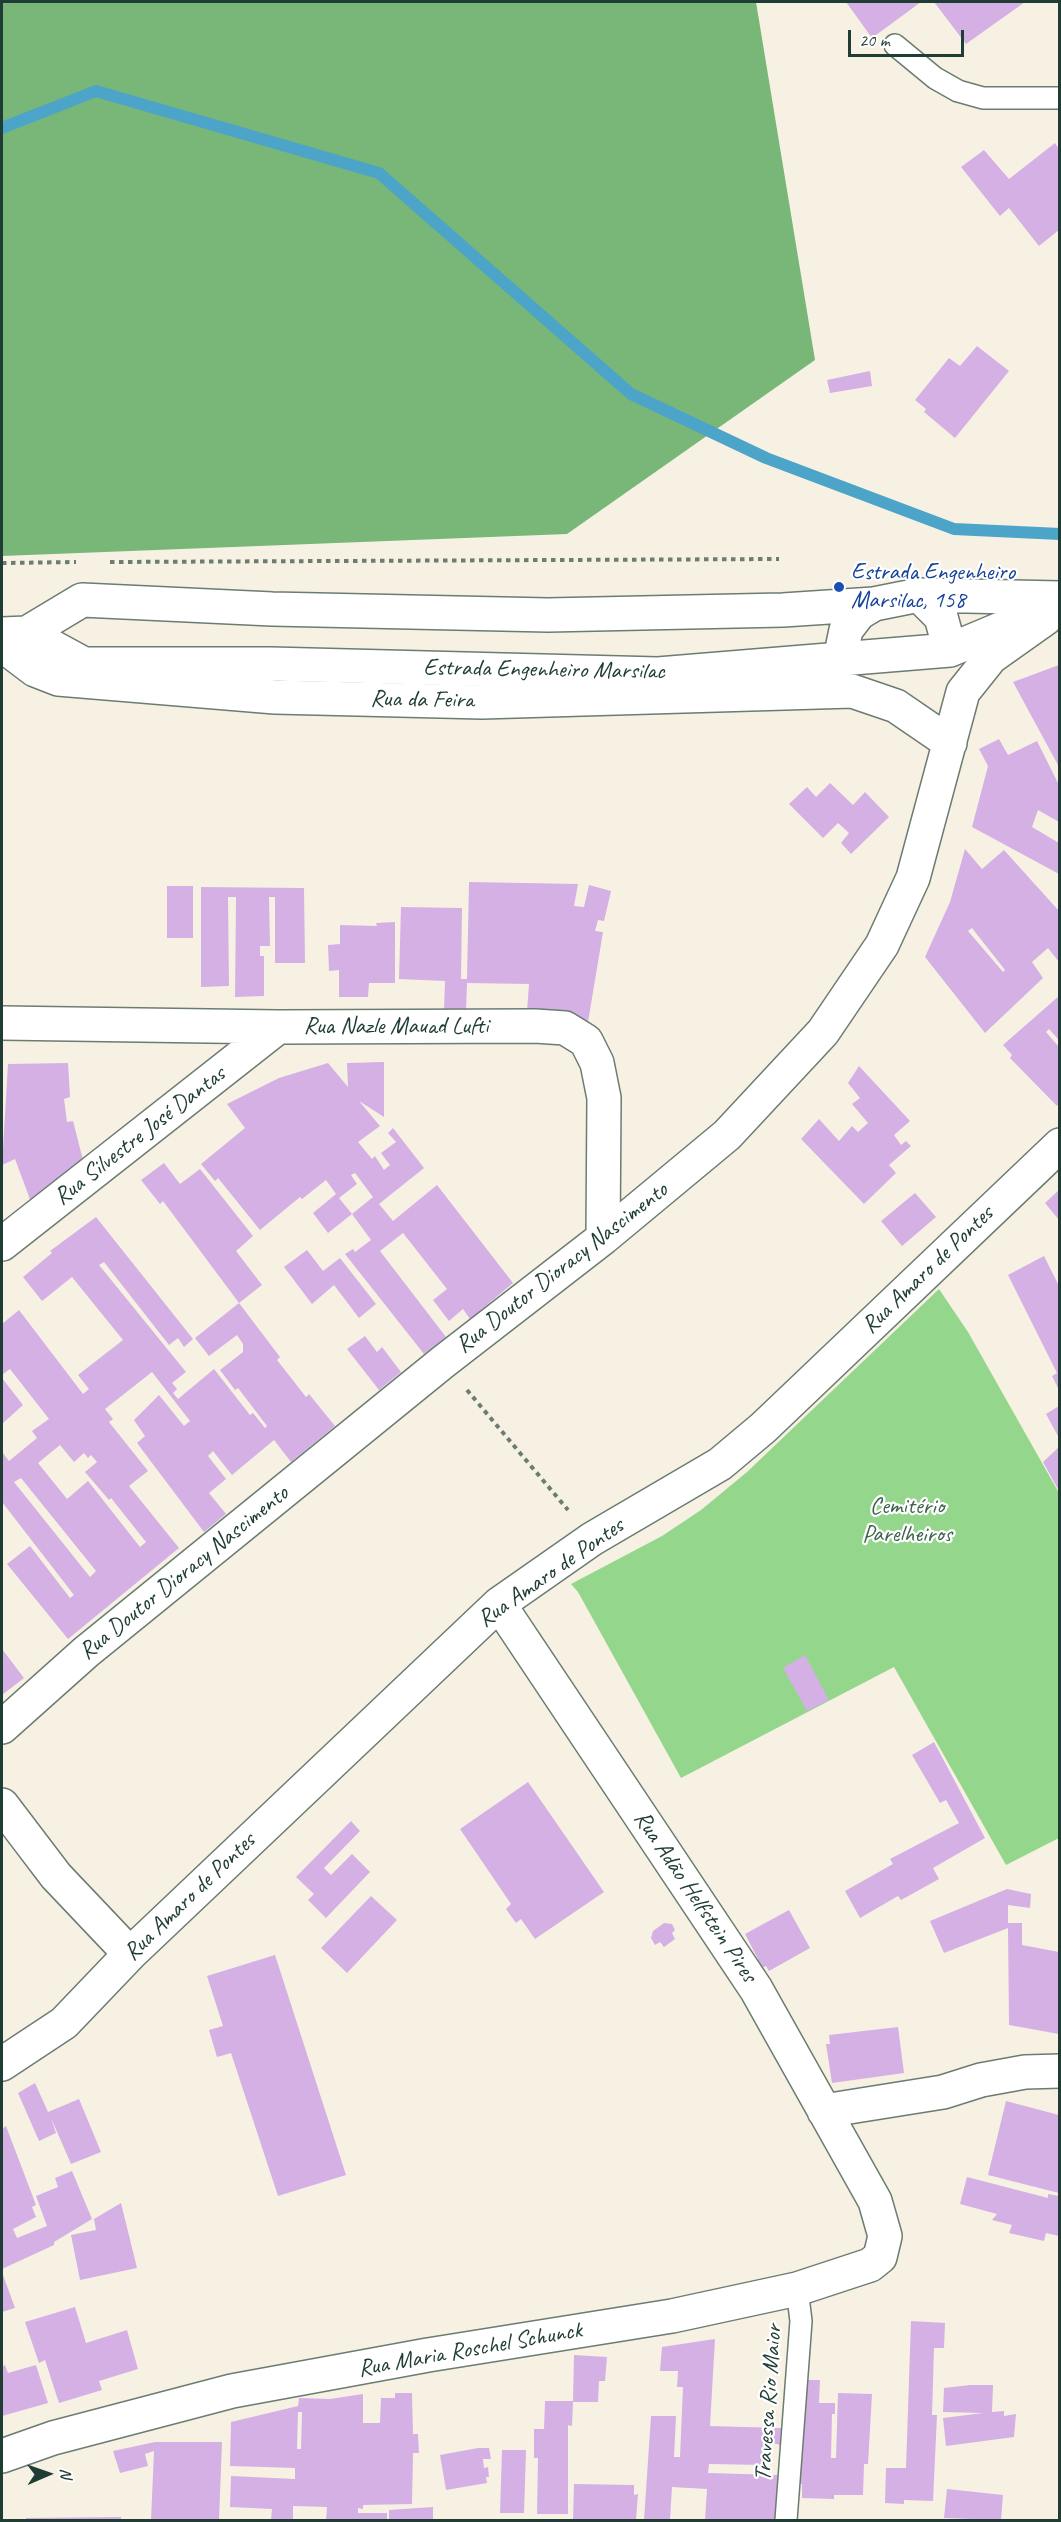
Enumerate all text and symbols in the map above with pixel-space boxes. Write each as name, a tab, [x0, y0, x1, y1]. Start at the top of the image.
scale bar	[851, 18, 966, 56]
text: 20 m	[859, 29, 890, 51]
place label: Estrada Engenheiro Marsilac, 158	[851, 559, 1015, 615]
marker: Estrada Engenheiro Marsilac, 158	[832, 580, 846, 594]
street label: Estrada Engenheiro Marsilac	[423, 653, 665, 687]
street label: Rua da Feira	[370, 685, 474, 715]
street label: Rua Nazle Mauad Lufti	[304, 1013, 488, 1041]
street label: Rua Silvestre José Dantas	[49, 1060, 231, 1212]
street label: Rua Doutor Dioracy Nascimento	[450, 1176, 674, 1360]
street label: Rua Amaro de Pontes	[856, 1200, 1000, 1340]
street label: Rua Doutor Dioracy Nascimento	[73, 1480, 295, 1666]
park label: Cemitério Parelheiros	[862, 1493, 952, 1549]
street label: Rua Amaro de Pontes	[472, 1512, 630, 1634]
street label: Rua Adão Helfstein Pires	[627, 1806, 763, 1988]
street label: Rua Amaro de Pontes	[118, 1827, 262, 1967]
street label: Rua Maria Roschel Schunck	[356, 2316, 584, 2384]
street label: Travessa Rio Maior	[749, 2324, 789, 2482]
north arrow	[18, 2444, 78, 2504]
text: N	[56, 2468, 76, 2479]

